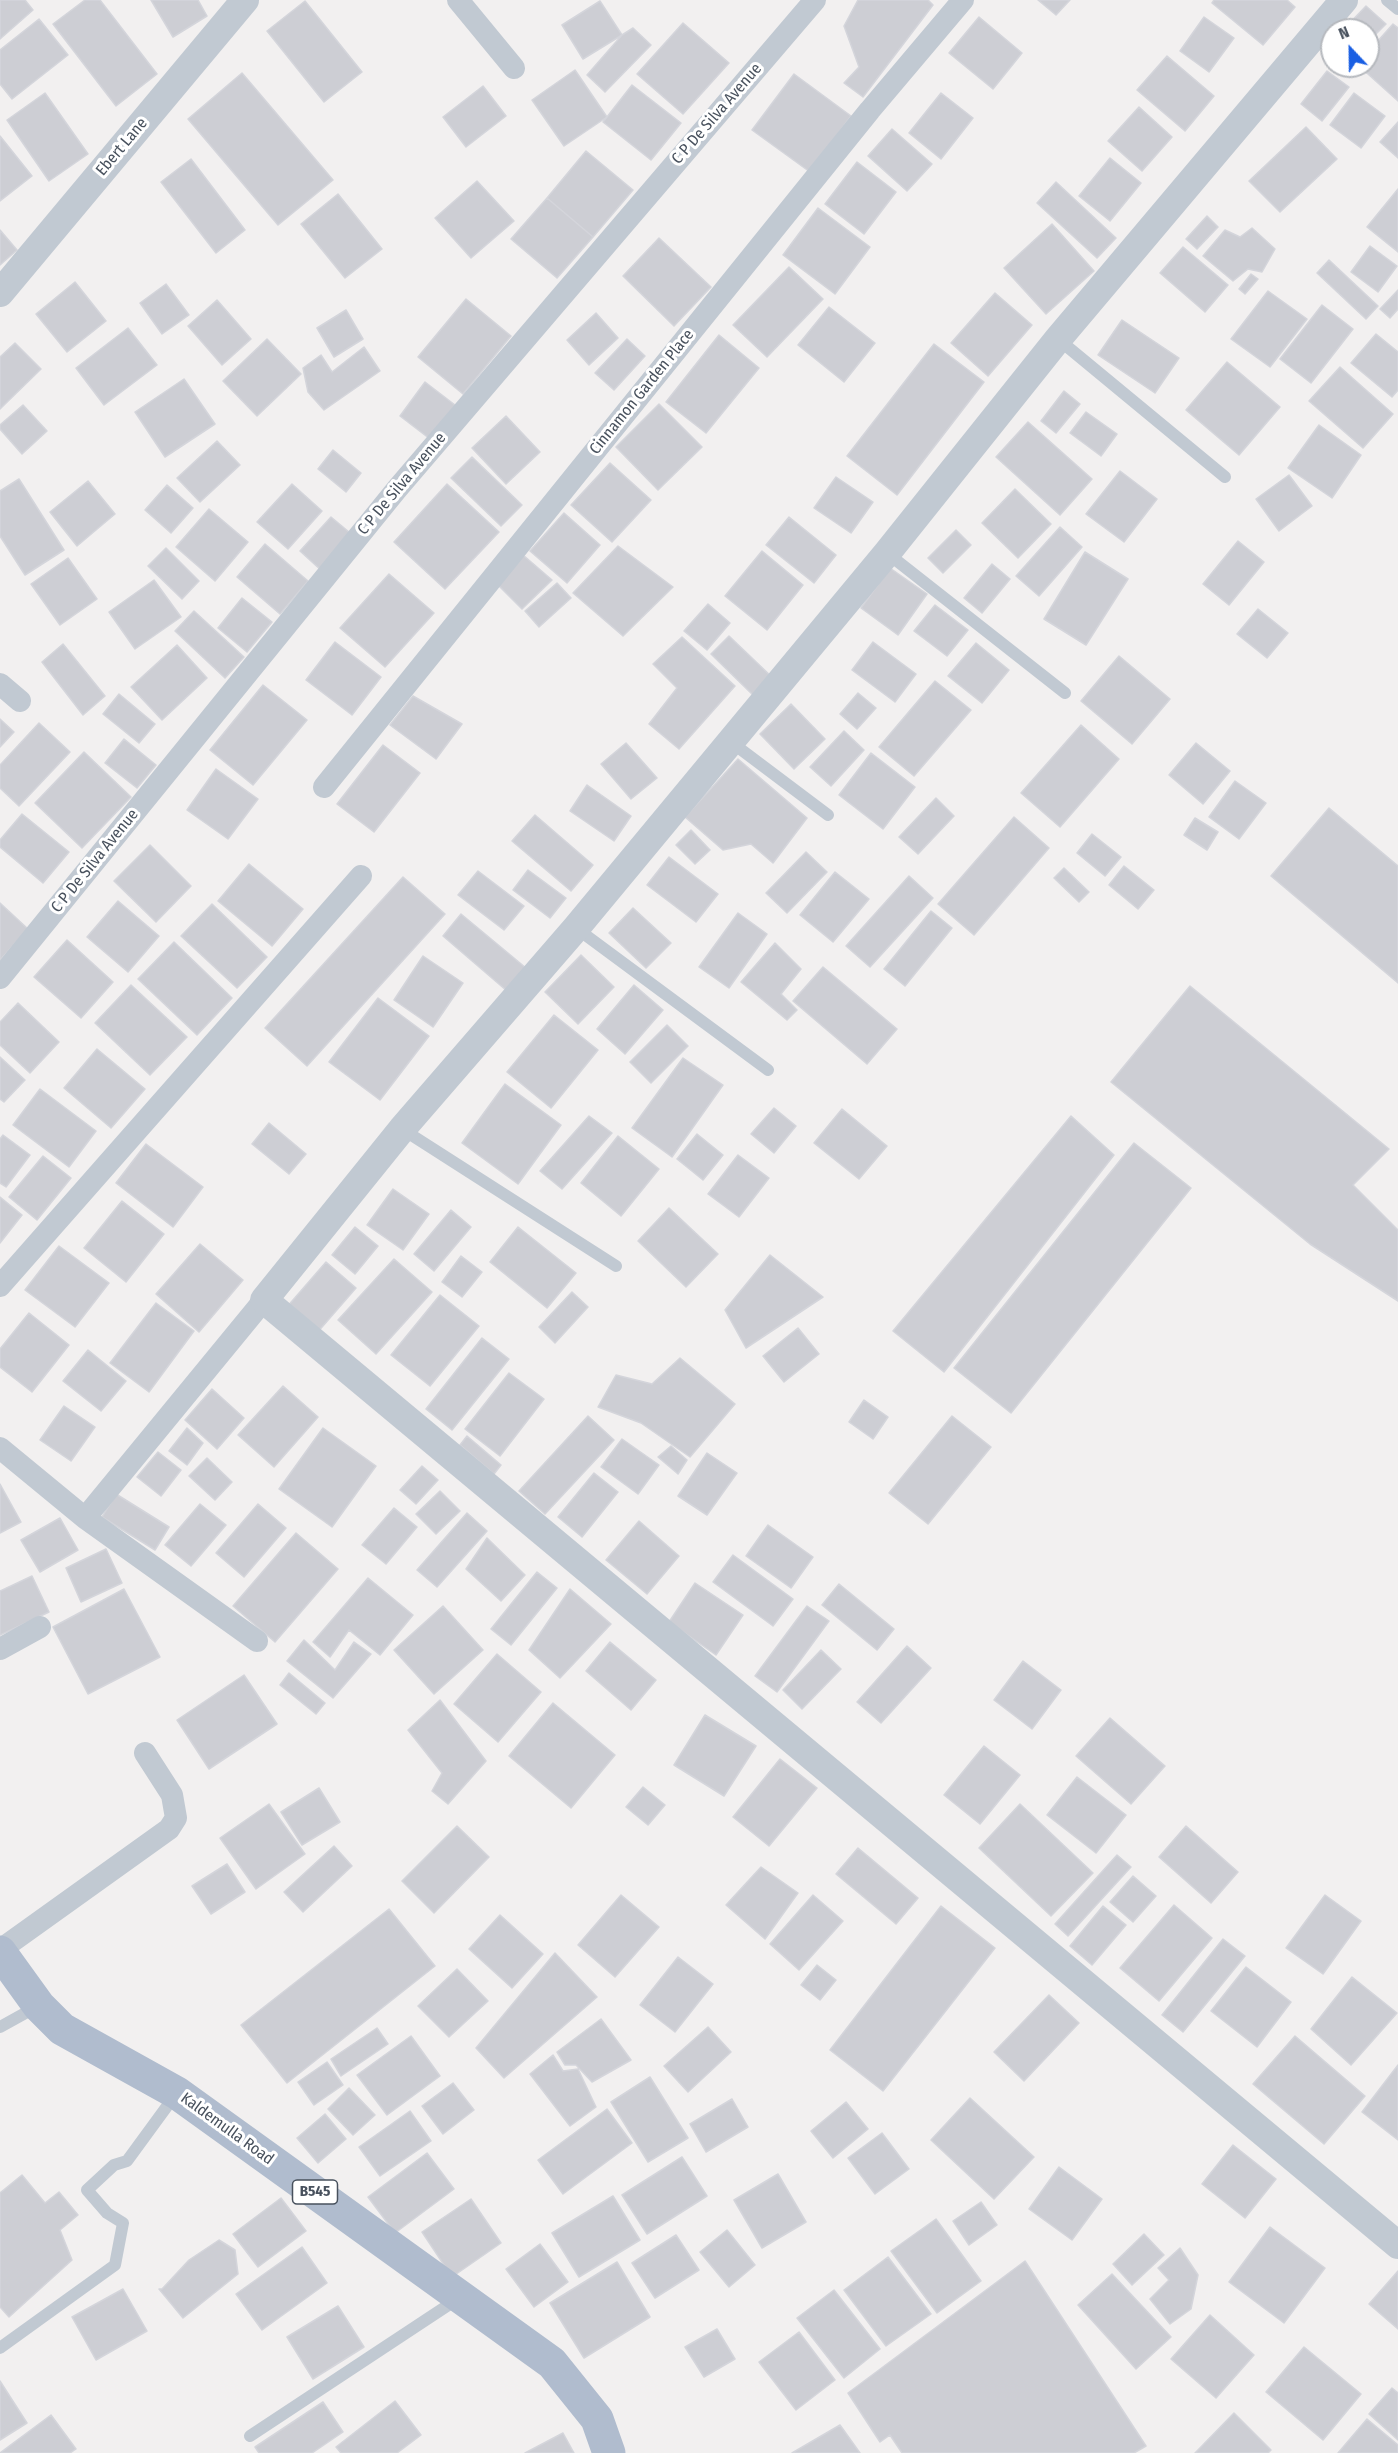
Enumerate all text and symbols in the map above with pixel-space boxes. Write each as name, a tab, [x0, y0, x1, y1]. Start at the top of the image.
north arrow	[1320, 18, 1380, 78]
text: N	[1336, 22, 1352, 43]
street label: C P De Silva Avenue	[668, 60, 766, 168]
street label: Ebert Lane	[92, 114, 152, 180]
street label: Cinnamon Garden Place	[586, 326, 698, 458]
street label: C P De Silva Avenue	[354, 429, 450, 539]
street label: C P De Silva Avenue	[47, 805, 143, 917]
street label: Kaldemulla Road	[177, 2089, 277, 2169]
road number: B545	[292, 2180, 338, 2204]

